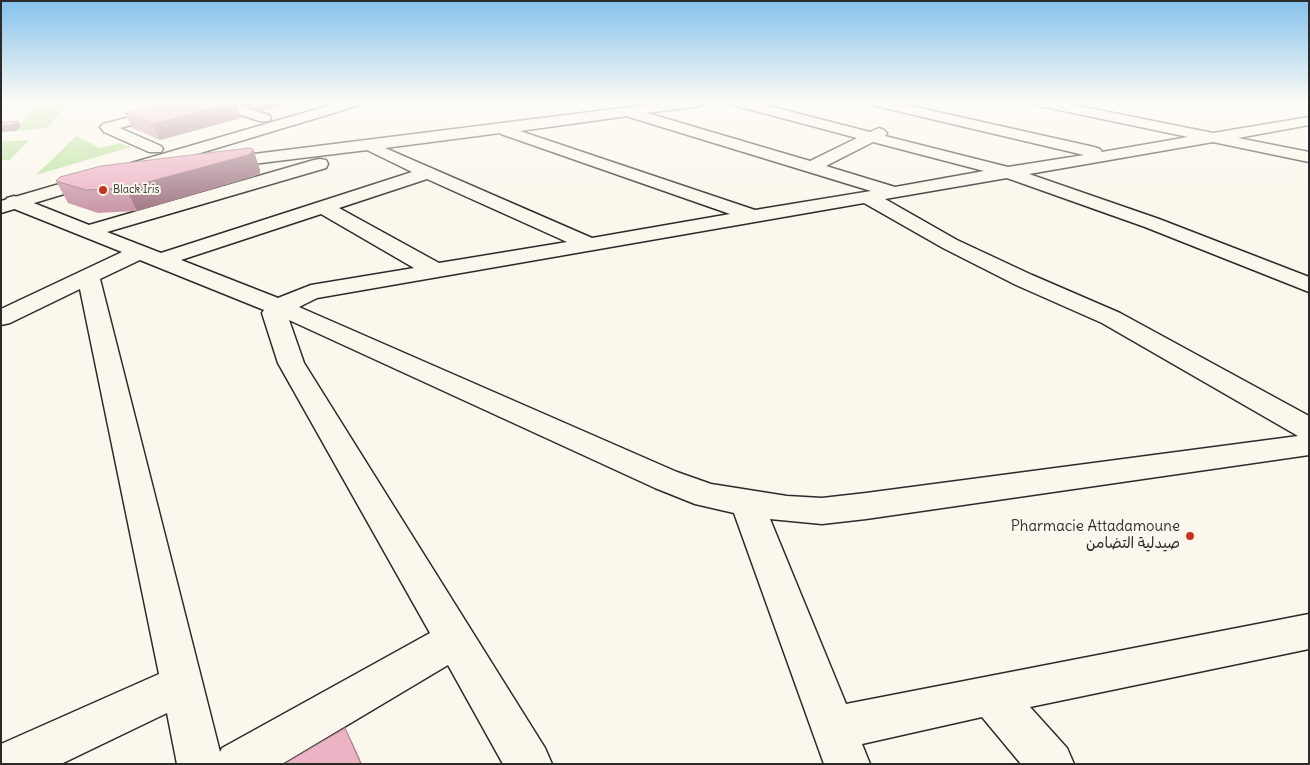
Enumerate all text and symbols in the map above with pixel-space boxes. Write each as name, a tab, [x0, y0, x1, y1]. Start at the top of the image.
place label: Black Iris	[113, 183, 159, 197]
marker: Black Iris	[97, 184, 109, 196]
place label: Pharmacie Attadamoune صيدلية التضامن	[1011, 518, 1180, 553]
marker: Pharmacie Attadamoune صيدلية التضامن	[1184, 530, 1196, 542]

